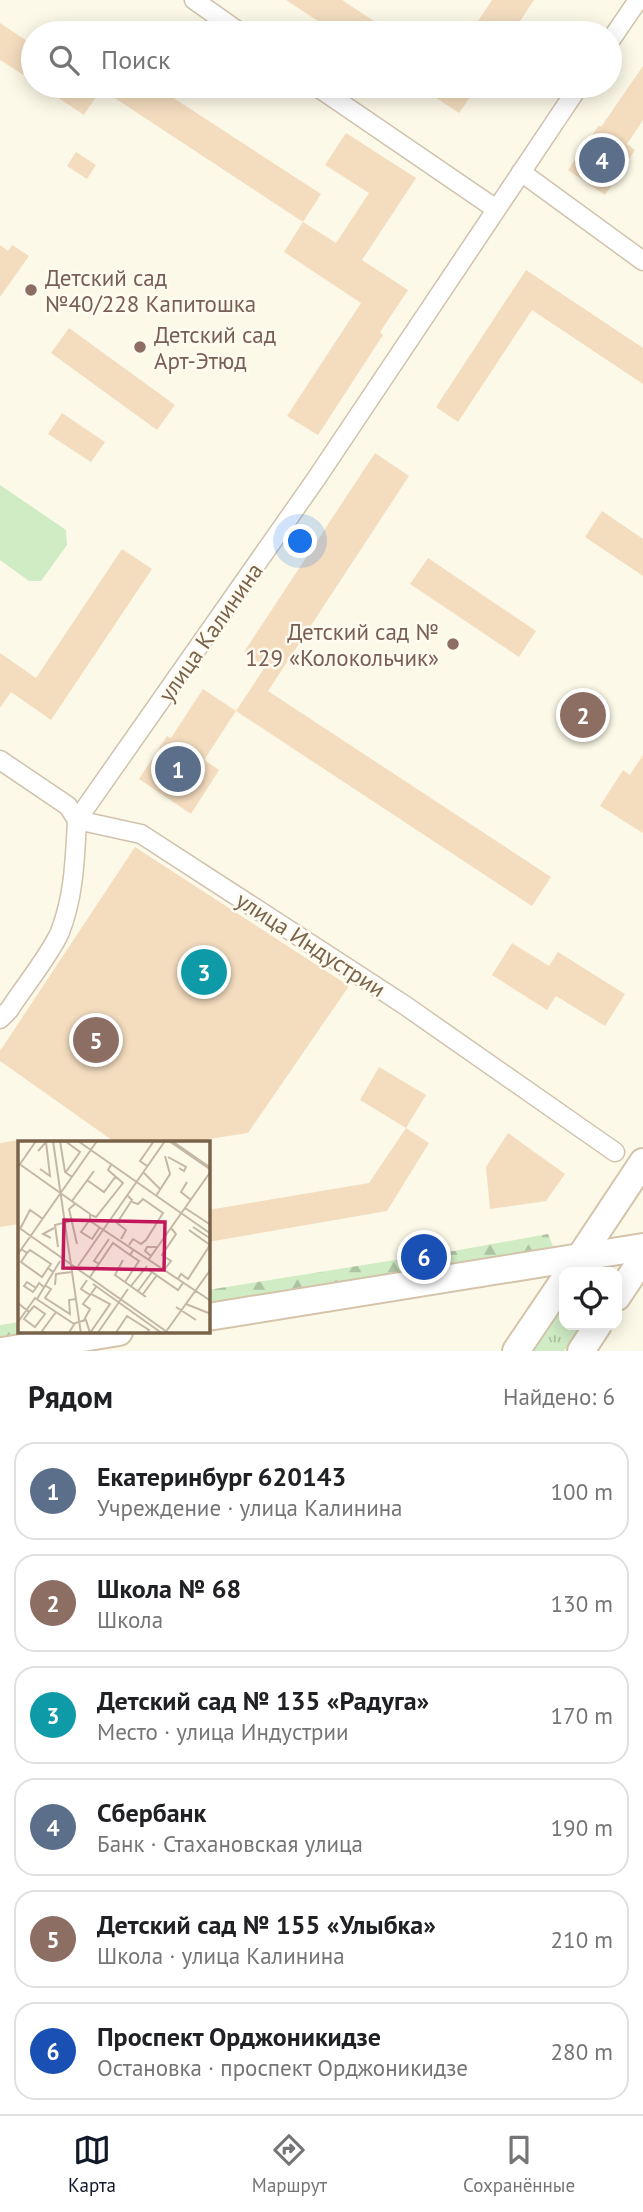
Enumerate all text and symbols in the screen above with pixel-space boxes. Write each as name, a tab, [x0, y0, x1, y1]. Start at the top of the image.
search box	[21, 21, 622, 98]
icon: search	[45, 41, 83, 79]
text: Поиск	[101, 43, 170, 76]
pin: 4	[579, 134, 625, 186]
place label: Детский сад №40/228 Капитошка	[45, 263, 256, 318]
marker: Детский сад №40/228 Капитошка	[23, 282, 39, 298]
place label: Детский сад Арт-Этюд	[154, 320, 276, 375]
marker: Детский сад Арт-Этюд	[132, 339, 148, 355]
your location	[283, 524, 317, 558]
street label: улица Калинина	[151, 557, 269, 707]
place label: Детский сад № 129 «Колокольчик»	[245, 617, 439, 672]
marker: Детский сад № 129 «Колокольчик»	[445, 636, 461, 652]
pin: 2	[560, 689, 606, 741]
pin: 1	[155, 743, 201, 795]
street label: улица Индустрии	[231, 885, 391, 1003]
pin: 3	[181, 946, 227, 998]
pin: 5	[73, 1014, 119, 1066]
inset map	[18, 1141, 210, 1334]
pin: 6	[401, 1231, 447, 1283]
map controls	[559, 1267, 622, 1330]
button: locate	[559, 1267, 622, 1330]
text: Рядом	[28, 1377, 113, 1416]
text: Найдено: 6	[503, 1382, 615, 1411]
text: Екатеринбург 620143	[97, 1460, 346, 1493]
text: 1	[46, 1477, 60, 1506]
text: 100 m	[551, 1477, 613, 1506]
text: Учреждение · улица Калинина	[97, 1493, 403, 1522]
text: Школа № 68	[97, 1572, 241, 1605]
text: 2	[46, 1589, 60, 1618]
text: 130 m	[551, 1589, 613, 1618]
text: Школа	[97, 1605, 163, 1634]
text: Детский сад № 135 «Радуга»	[97, 1684, 429, 1717]
text: 3	[46, 1701, 60, 1730]
text: 170 m	[551, 1701, 613, 1730]
text: Место · улица Индустрии	[97, 1717, 349, 1746]
text: Сбербанк	[97, 1796, 206, 1829]
text: 4	[46, 1813, 60, 1842]
text: 190 m	[551, 1813, 613, 1842]
text: Банк · Стахановская улица	[97, 1829, 363, 1858]
text: Детский сад № 155 «Улыбка»	[97, 1908, 436, 1941]
text: 5	[46, 1925, 60, 1954]
text: 210 m	[551, 1925, 613, 1954]
text: Школа · улица Калинина	[97, 1941, 345, 1970]
text: Проспект Орджоникидзе	[97, 2020, 381, 2053]
text: 6	[46, 2037, 60, 2066]
text: 280 m	[551, 2037, 613, 2066]
text: Остановка · проспект Орджоникидзе	[97, 2053, 468, 2082]
tab: Карта	[68, 2131, 116, 2197]
tab: Маршрут	[252, 2131, 327, 2197]
tab: Сохранённые	[463, 2131, 575, 2197]

